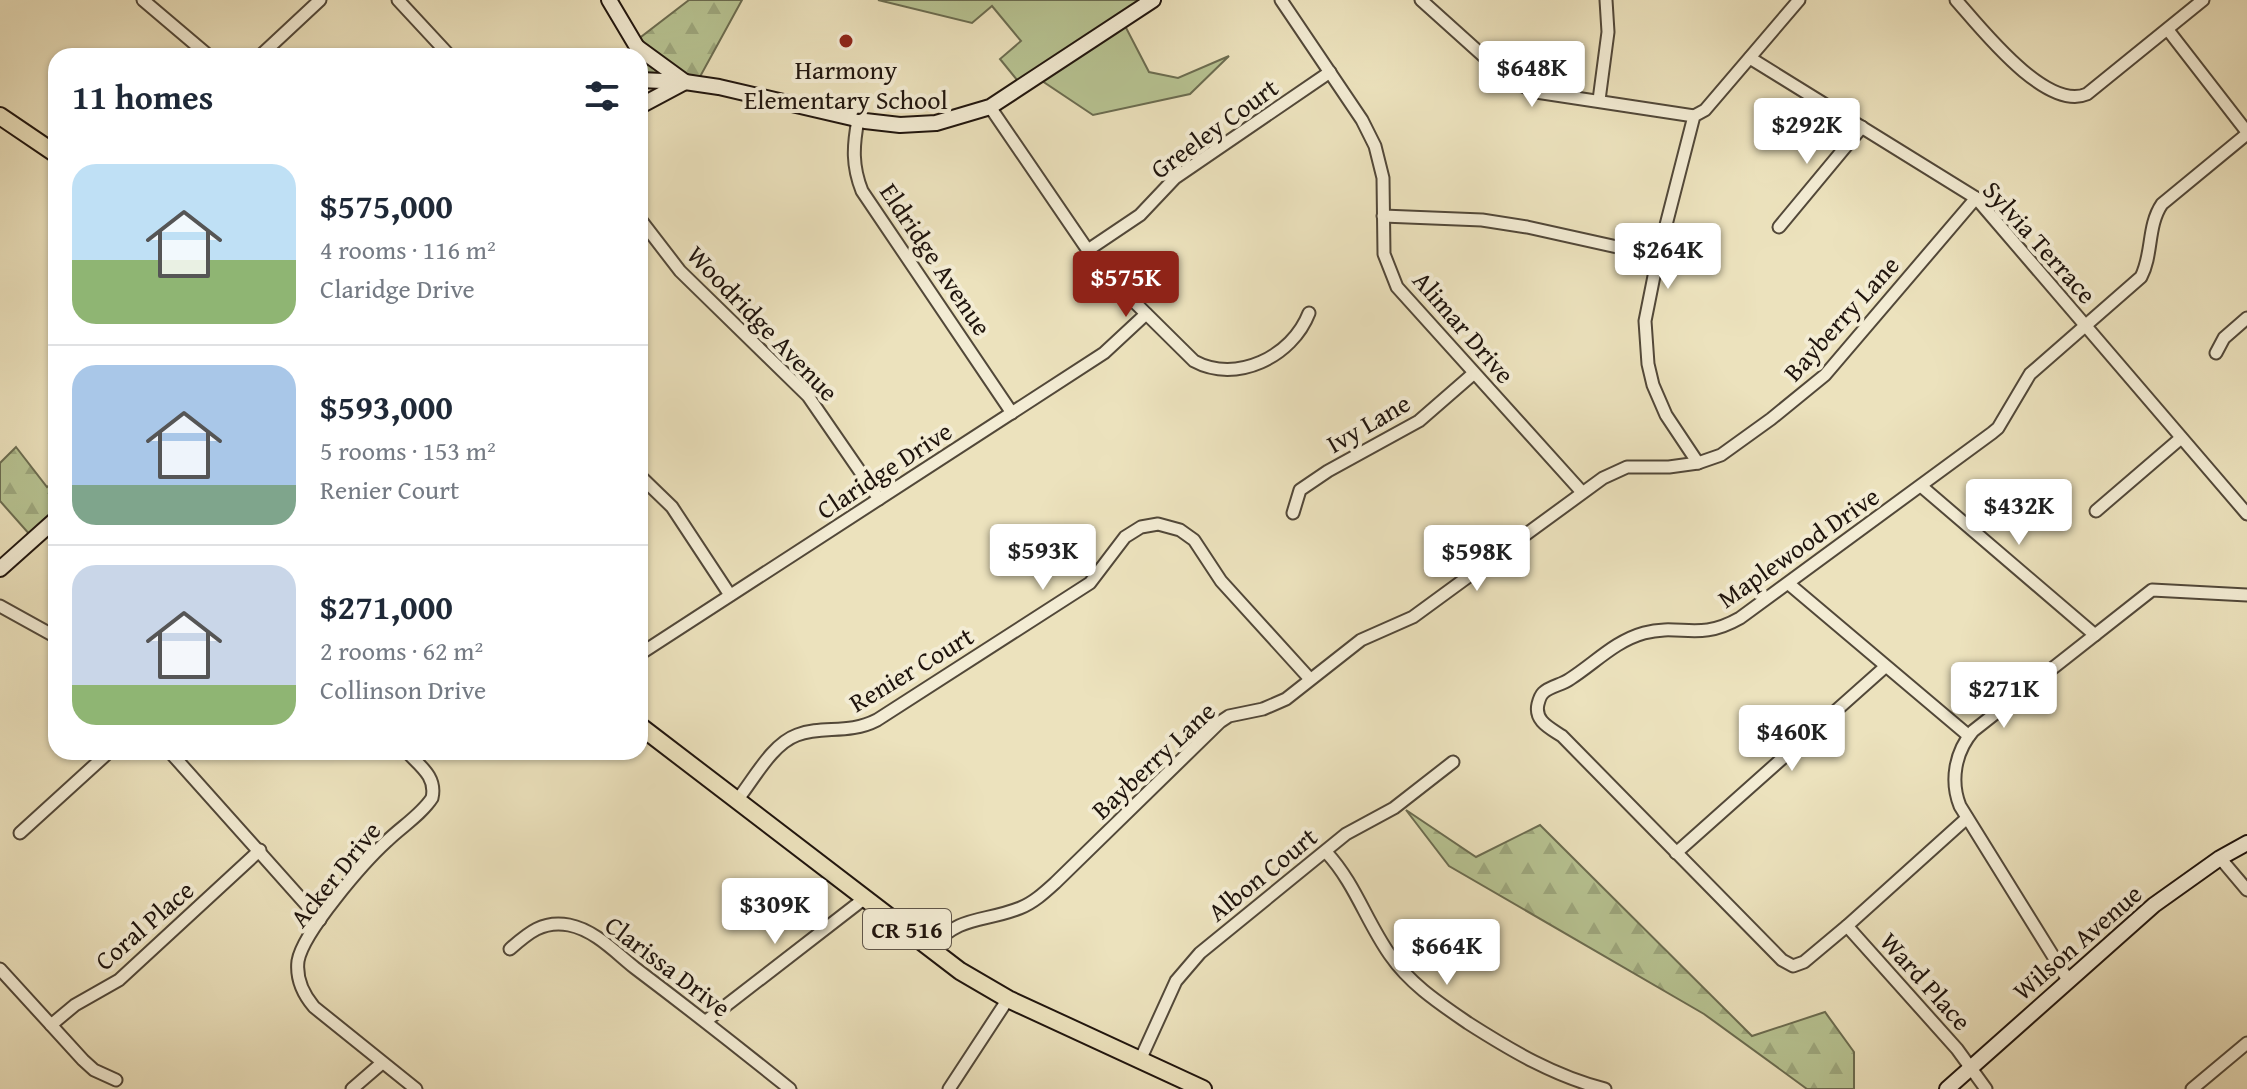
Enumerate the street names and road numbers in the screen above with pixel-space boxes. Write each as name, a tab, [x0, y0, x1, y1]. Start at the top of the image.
street label: Greeley Court	[1142, 68, 1286, 188]
street label: Sylvia Terrace	[1974, 172, 2106, 312]
street label: Eldridge Avenue	[870, 175, 1002, 343]
street label: Woodridge Avenue	[678, 236, 848, 410]
street label: Bayberry Lane	[1774, 246, 1908, 390]
street label: Alimar Drive	[1404, 262, 1524, 392]
street label: Ivy Lane	[1319, 383, 1417, 463]
street label: Claridge Drive	[808, 411, 960, 529]
street label: Maplewood Drive	[1709, 477, 1887, 617]
street label: Renier Court	[841, 616, 981, 722]
street label: Bayberry Lane	[1082, 692, 1224, 828]
street label: Acker Drive	[280, 813, 390, 935]
street label: Albon Court	[1199, 817, 1325, 931]
street label: Coral Place	[86, 871, 202, 979]
street label: Wilson Avenue	[2004, 875, 2150, 1009]
street label: Clarissa Drive	[597, 906, 739, 1026]
road number: CR 516	[863, 909, 951, 949]
street label: Ward Place	[1871, 923, 1981, 1039]

